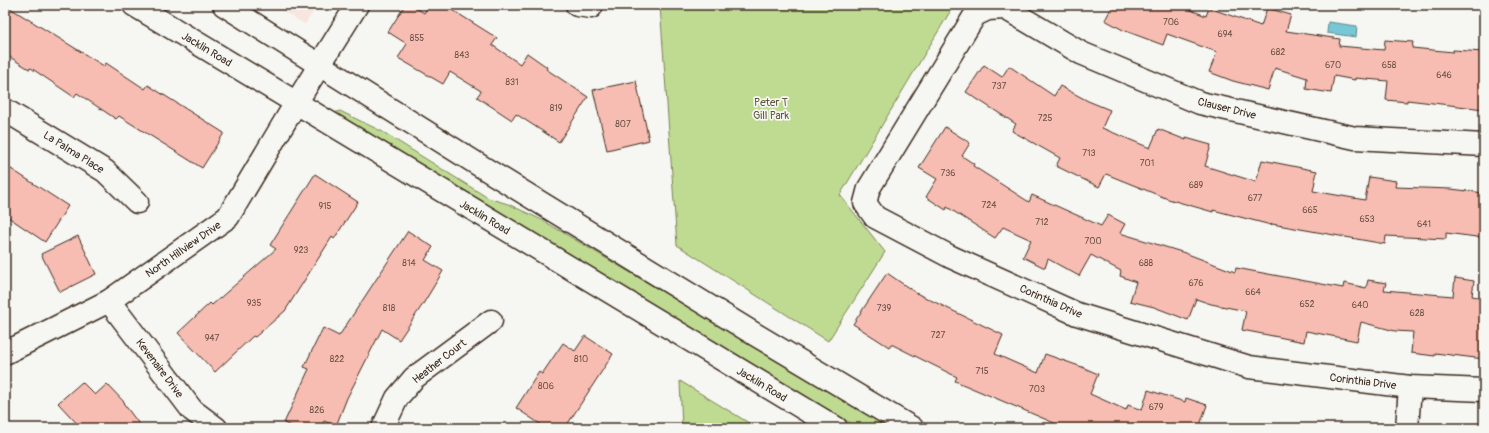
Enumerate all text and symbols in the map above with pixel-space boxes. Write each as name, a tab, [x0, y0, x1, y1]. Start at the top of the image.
house number: 706	[1163, 17, 1179, 28]
street label: Jacklin Road	[179, 29, 234, 70]
house number: 694	[1217, 29, 1233, 40]
house number: 855	[410, 33, 424, 44]
house number: 682	[1271, 47, 1285, 58]
house number: 843	[455, 50, 469, 61]
house number: 670	[1325, 60, 1341, 71]
house number: 658	[1382, 60, 1397, 71]
house number: 646	[1436, 70, 1452, 81]
house number: 831	[505, 77, 519, 88]
house number: 737	[992, 81, 1007, 92]
street label: Clauser Drive	[1196, 95, 1258, 122]
park label: Peter T Gill Park	[753, 96, 789, 122]
house number: 819	[550, 103, 563, 114]
house number: 725	[1038, 113, 1052, 124]
house number: 807	[615, 119, 631, 130]
street label: La Palma Place	[41, 129, 107, 177]
house number: 713	[1082, 148, 1096, 159]
house number: 701	[1140, 158, 1154, 169]
house number: 736	[940, 168, 956, 179]
house number: 689	[1189, 180, 1204, 191]
house number: 677	[1248, 193, 1263, 204]
street label: Jacklin Road	[457, 197, 512, 238]
house number: 724	[981, 200, 997, 211]
house number: 915	[318, 201, 332, 212]
house number: 665	[1302, 205, 1318, 216]
house number: 653	[1359, 214, 1375, 225]
house number: 712	[1035, 217, 1049, 228]
street label: North Hillview Drive	[143, 218, 224, 280]
house number: 641	[1417, 219, 1431, 230]
house number: 700	[1084, 236, 1102, 247]
house number: 923	[294, 245, 308, 256]
house number: 814	[402, 258, 416, 269]
house number: 688	[1139, 258, 1154, 269]
house number: 676	[1188, 278, 1204, 289]
street label: Corinthia Drive	[1017, 282, 1085, 321]
house number: 664	[1245, 287, 1262, 298]
house number: 935	[247, 298, 261, 309]
house number: 652	[1299, 299, 1315, 310]
house number: 640	[1352, 300, 1368, 311]
house number: 818	[383, 303, 396, 314]
house number: 739	[877, 303, 892, 314]
house number: 628	[1410, 308, 1425, 319]
house number: 727	[931, 330, 946, 341]
house number: 947	[205, 333, 220, 344]
street label: Kevenaire Drive	[133, 336, 186, 401]
street label: Heather Court	[410, 336, 469, 386]
house number: 822	[330, 354, 344, 365]
house number: 810	[574, 354, 588, 365]
street label: Jacklin Road	[734, 364, 789, 405]
house number: 715	[975, 366, 989, 377]
street label: Corinthia Drive	[1329, 371, 1398, 392]
house number: 806	[538, 381, 554, 392]
house number: 703	[1029, 384, 1045, 395]
house number: 679	[1149, 402, 1164, 413]
house number: 826	[310, 405, 324, 416]

